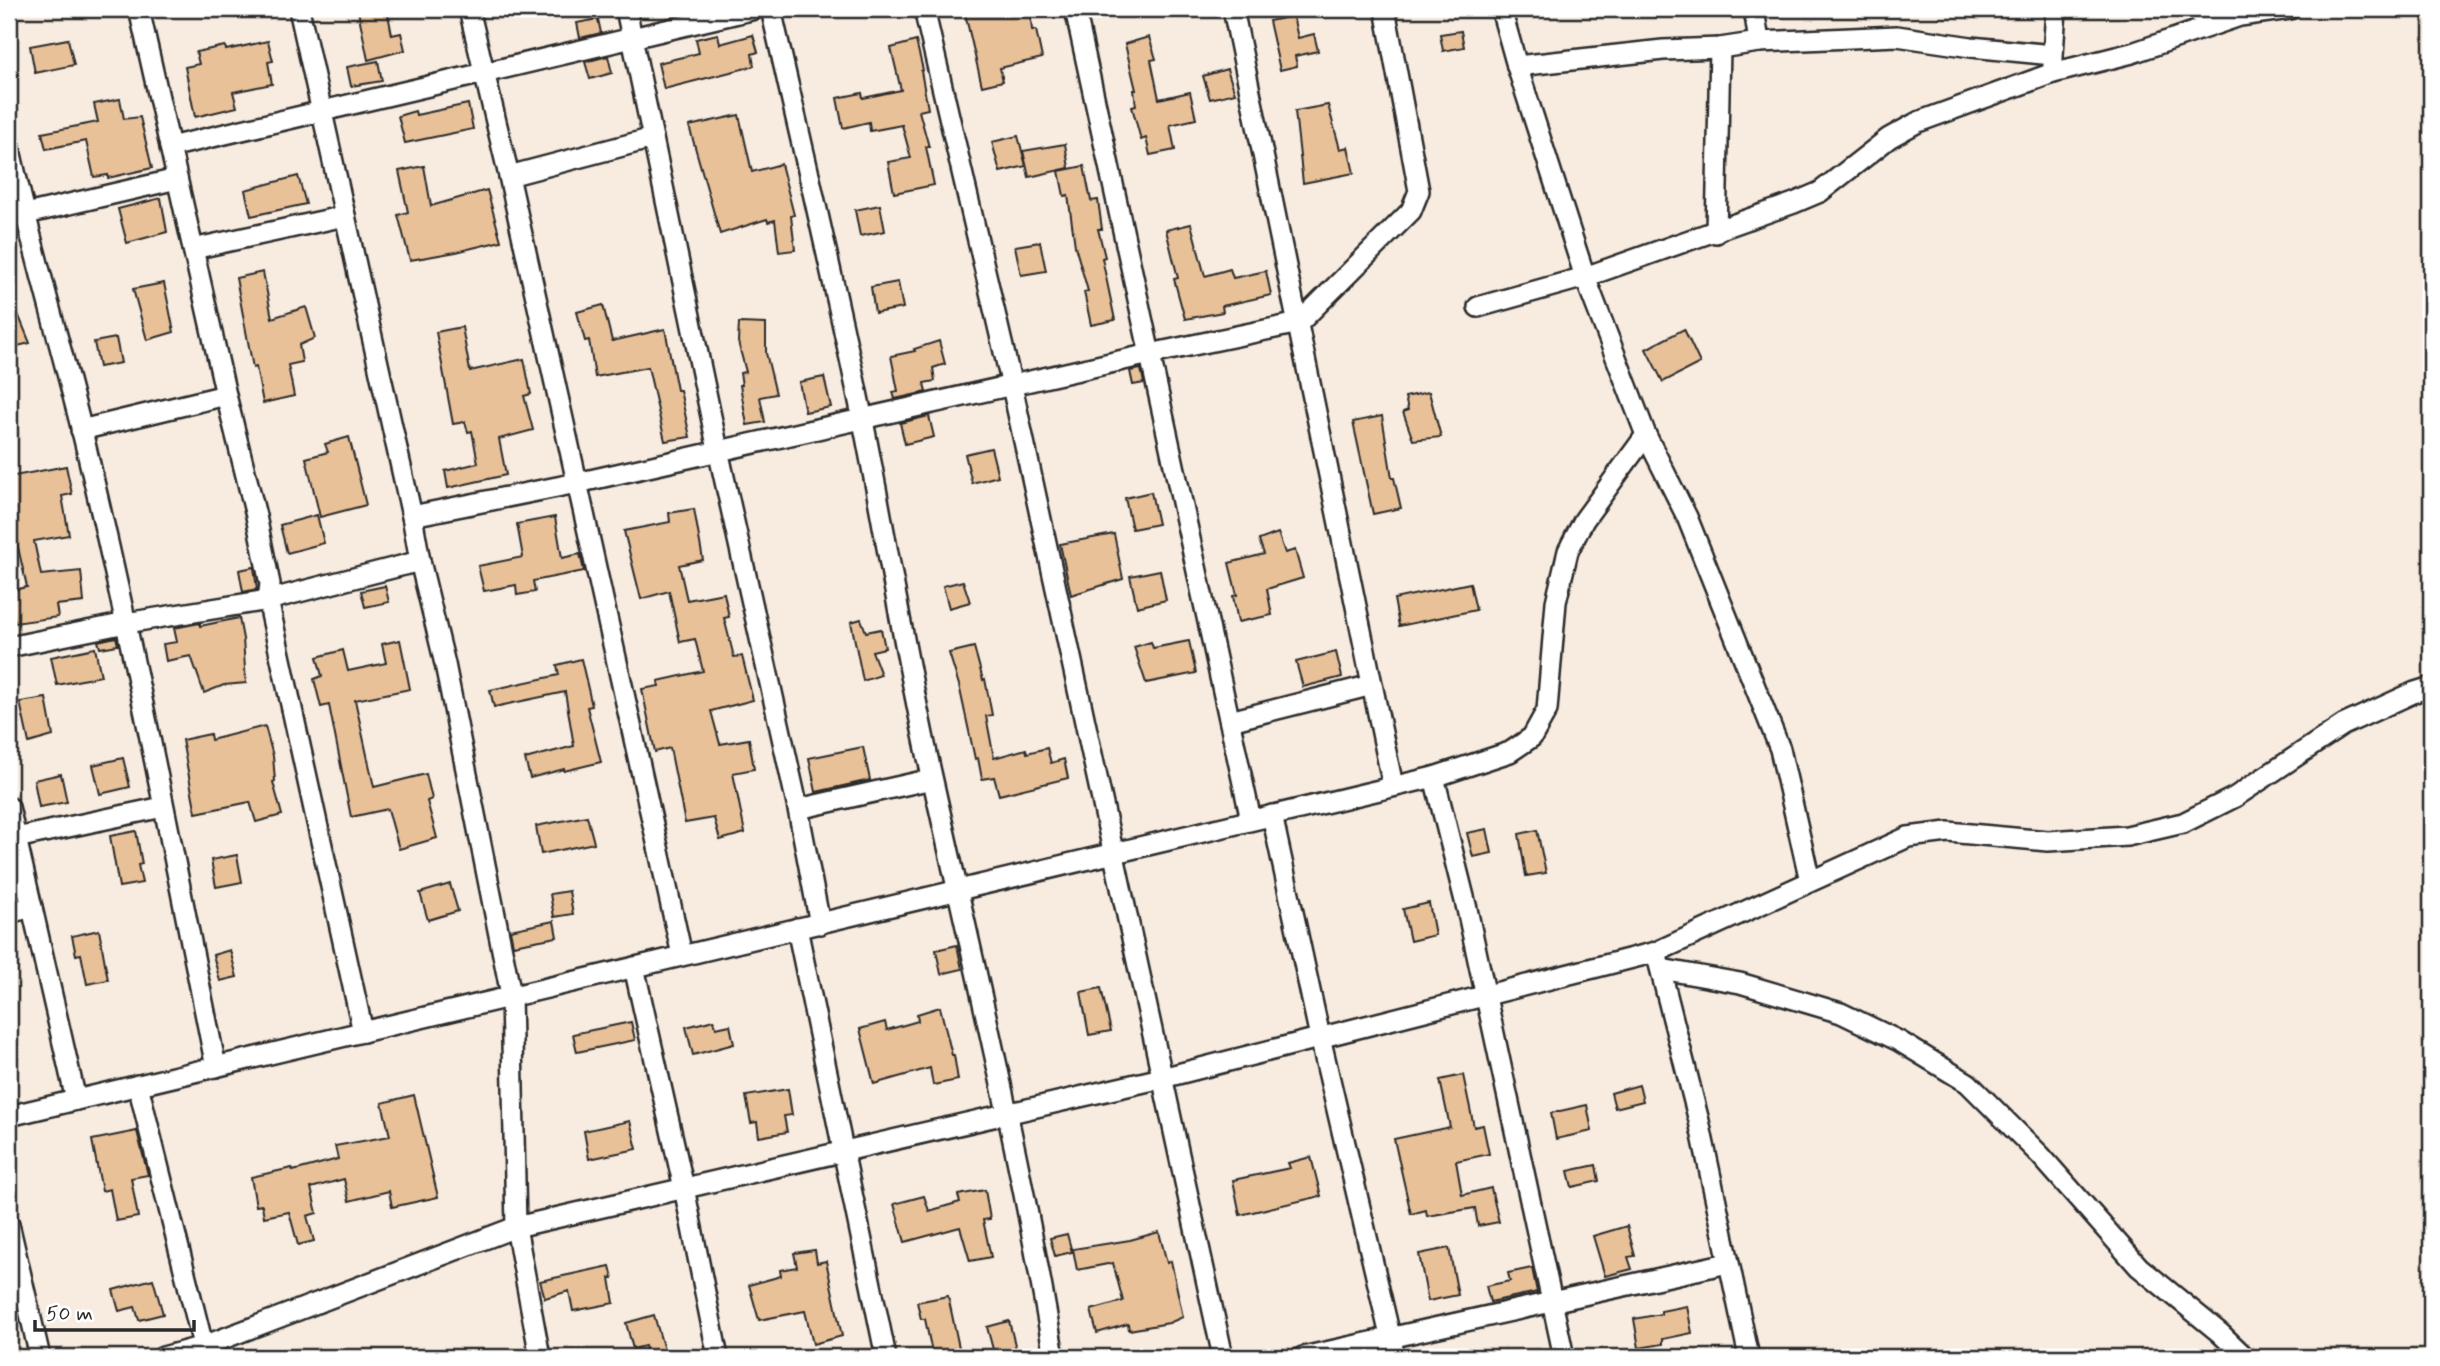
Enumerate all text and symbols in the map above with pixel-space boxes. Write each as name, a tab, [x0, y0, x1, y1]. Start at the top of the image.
scale bar	[35, 1289, 194, 1333]
text: 50 m	[46, 1300, 93, 1328]

